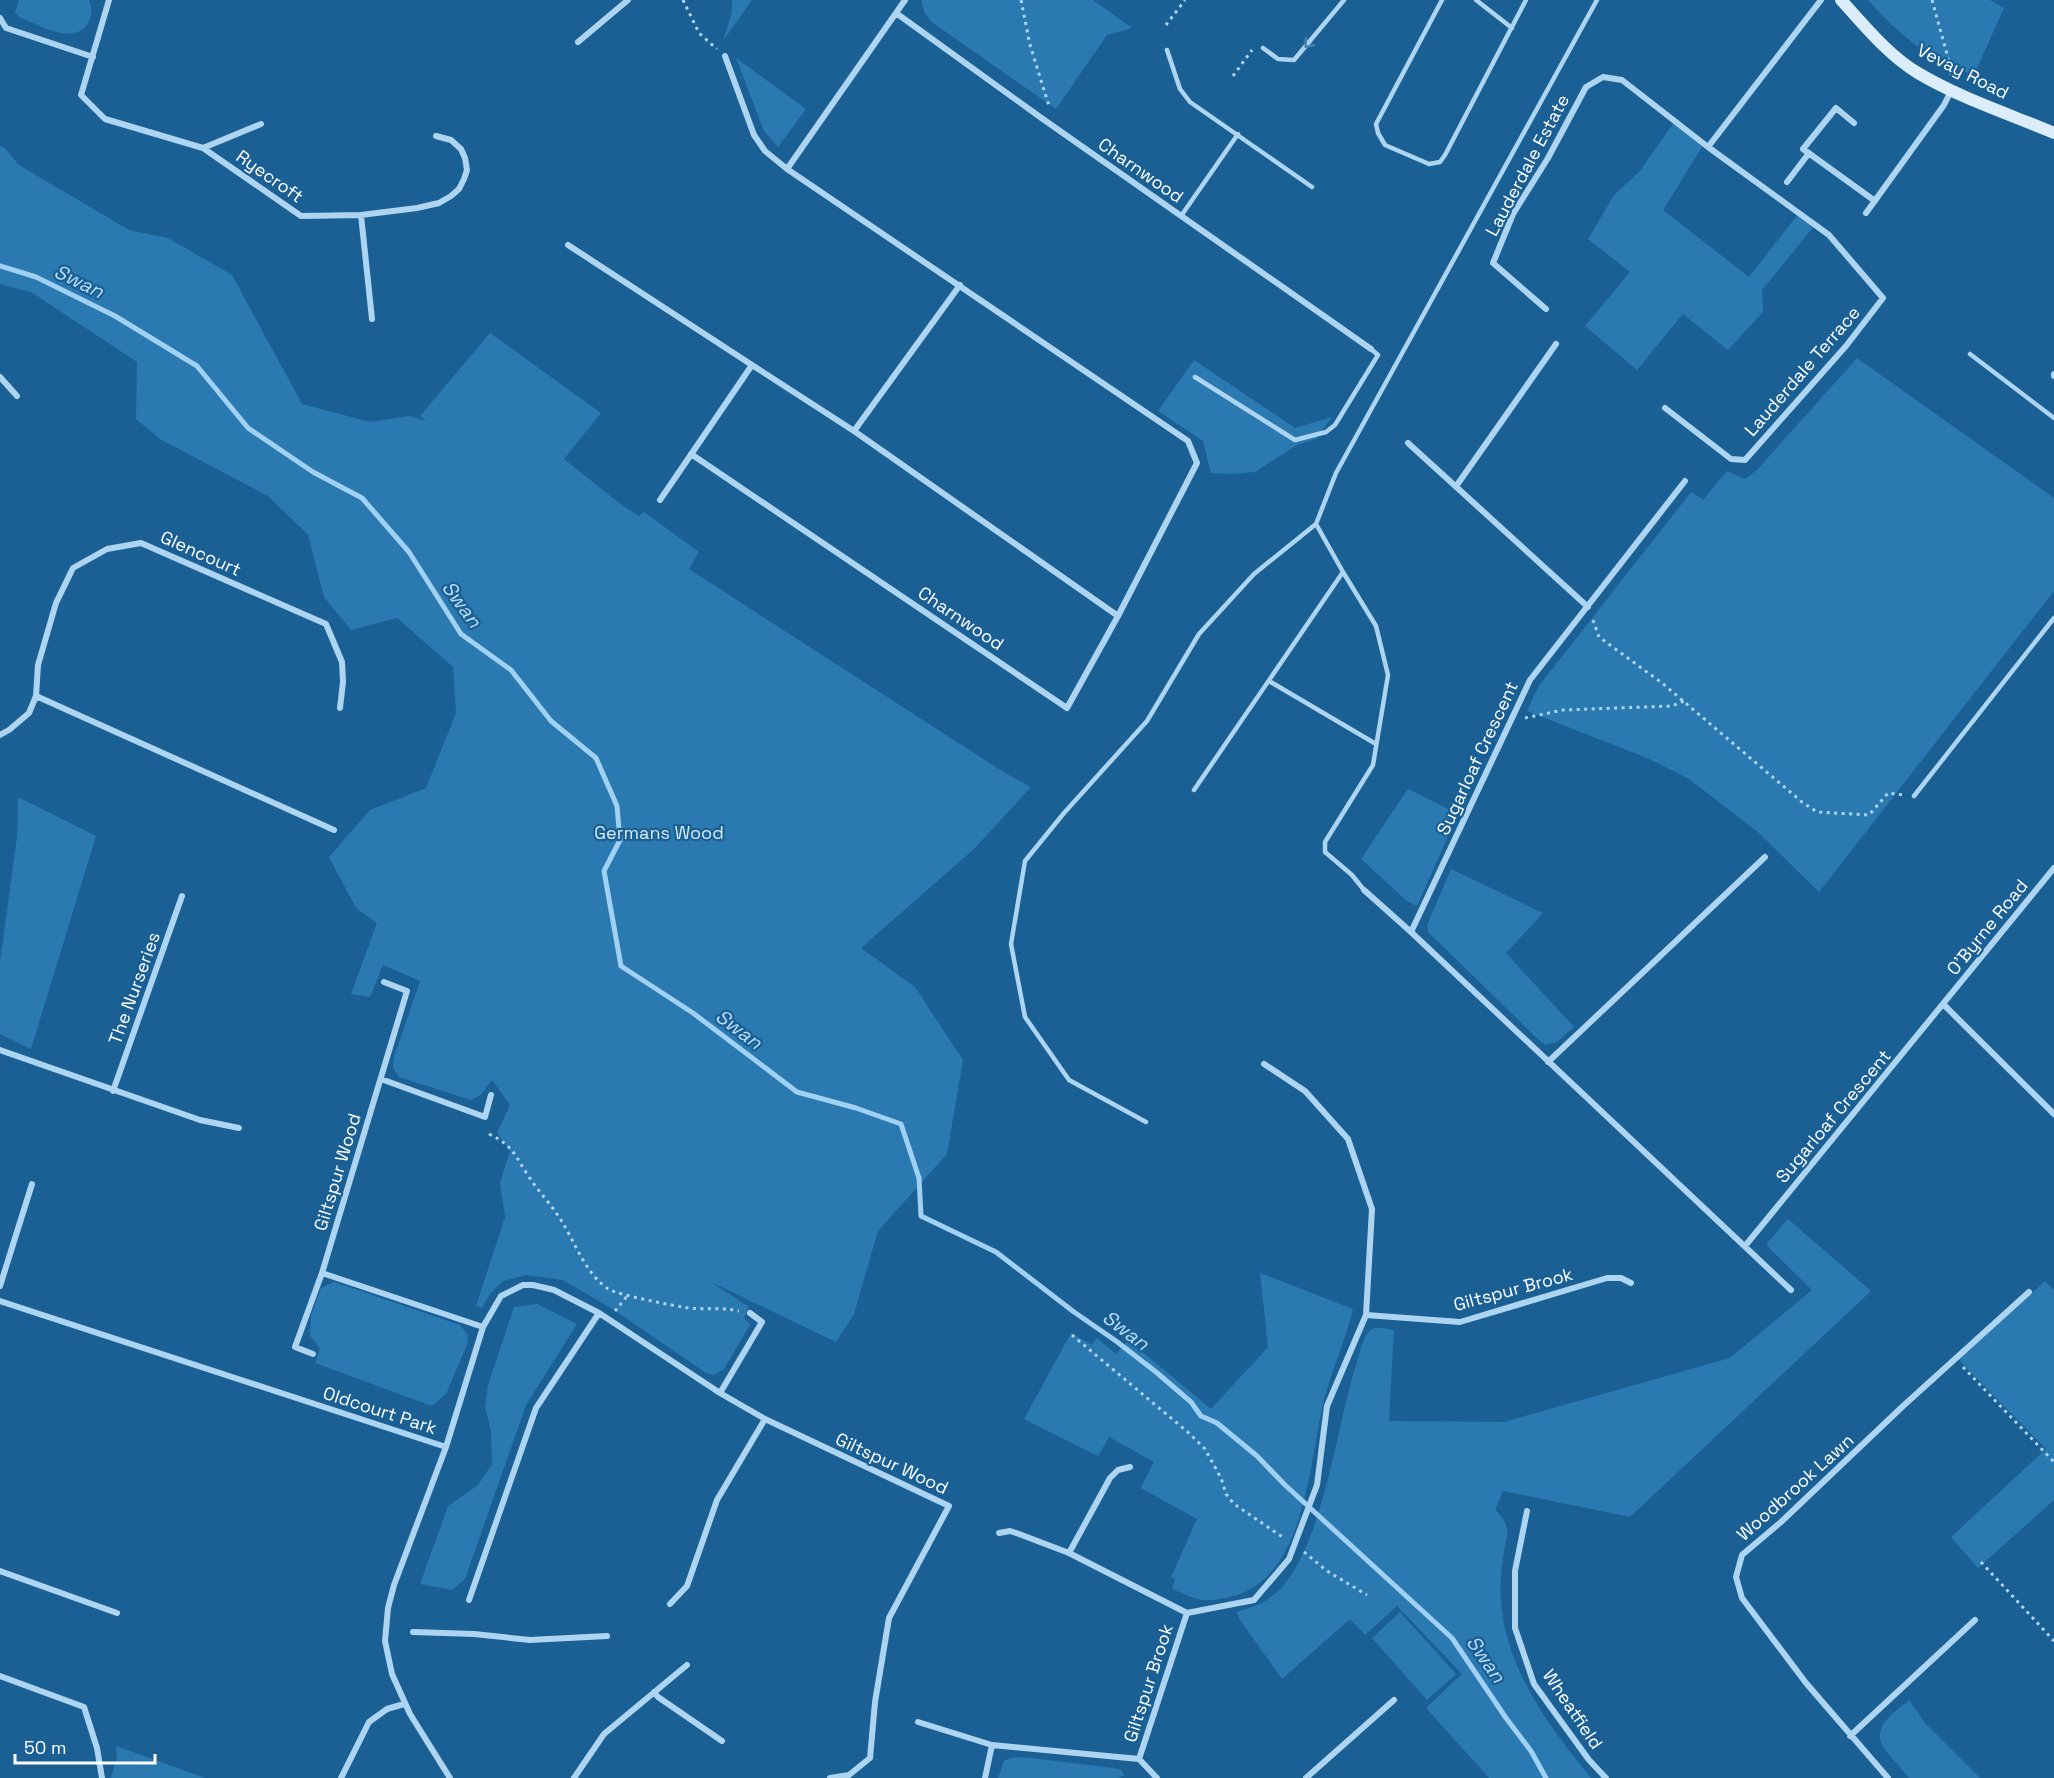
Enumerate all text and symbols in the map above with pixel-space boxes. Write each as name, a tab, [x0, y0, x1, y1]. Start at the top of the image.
one-way arrow	[1304, 37, 1315, 48]
street label: Vevay Road	[1913, 38, 2013, 104]
street label: Lauderdale Estate	[1480, 90, 1574, 240]
street label: Charnwood	[1094, 132, 1188, 208]
street label: Ryecroft	[232, 145, 308, 207]
water label: Swan	[50, 258, 109, 304]
street label: Lauderdale Terrace	[1739, 301, 1865, 441]
street label: Glencourt	[157, 525, 245, 581]
water label: Swan	[436, 575, 488, 633]
street label: Charnwood	[914, 581, 1008, 655]
street label: Sugarloaf Crescent	[1431, 677, 1523, 839]
park label: Germans Wood	[594, 821, 724, 844]
street label: O'Byrne Road	[1941, 874, 2033, 980]
street label: The Nurseries	[103, 929, 165, 1047]
water label: Swan	[710, 1003, 768, 1055]
street label: Sugarloaf Crescent	[1770, 1045, 1896, 1187]
street label: Giltspur Wood	[308, 1110, 366, 1234]
street label: Giltspur Brook	[1451, 1262, 1576, 1316]
water label: Swan	[1097, 1304, 1155, 1356]
street label: Oldcourt Park	[320, 1381, 440, 1439]
street label: Giltspur Wood	[832, 1427, 952, 1499]
street label: Woodbrook Lawn	[1732, 1428, 1858, 1546]
street label: Giltspur Brook	[1118, 1621, 1178, 1745]
water label: Swan	[1460, 1630, 1512, 1688]
street label: Wheatfield	[1538, 1665, 1608, 1753]
scale bar	[15, 1727, 154, 1765]
text: 50 m	[24, 1736, 66, 1759]

